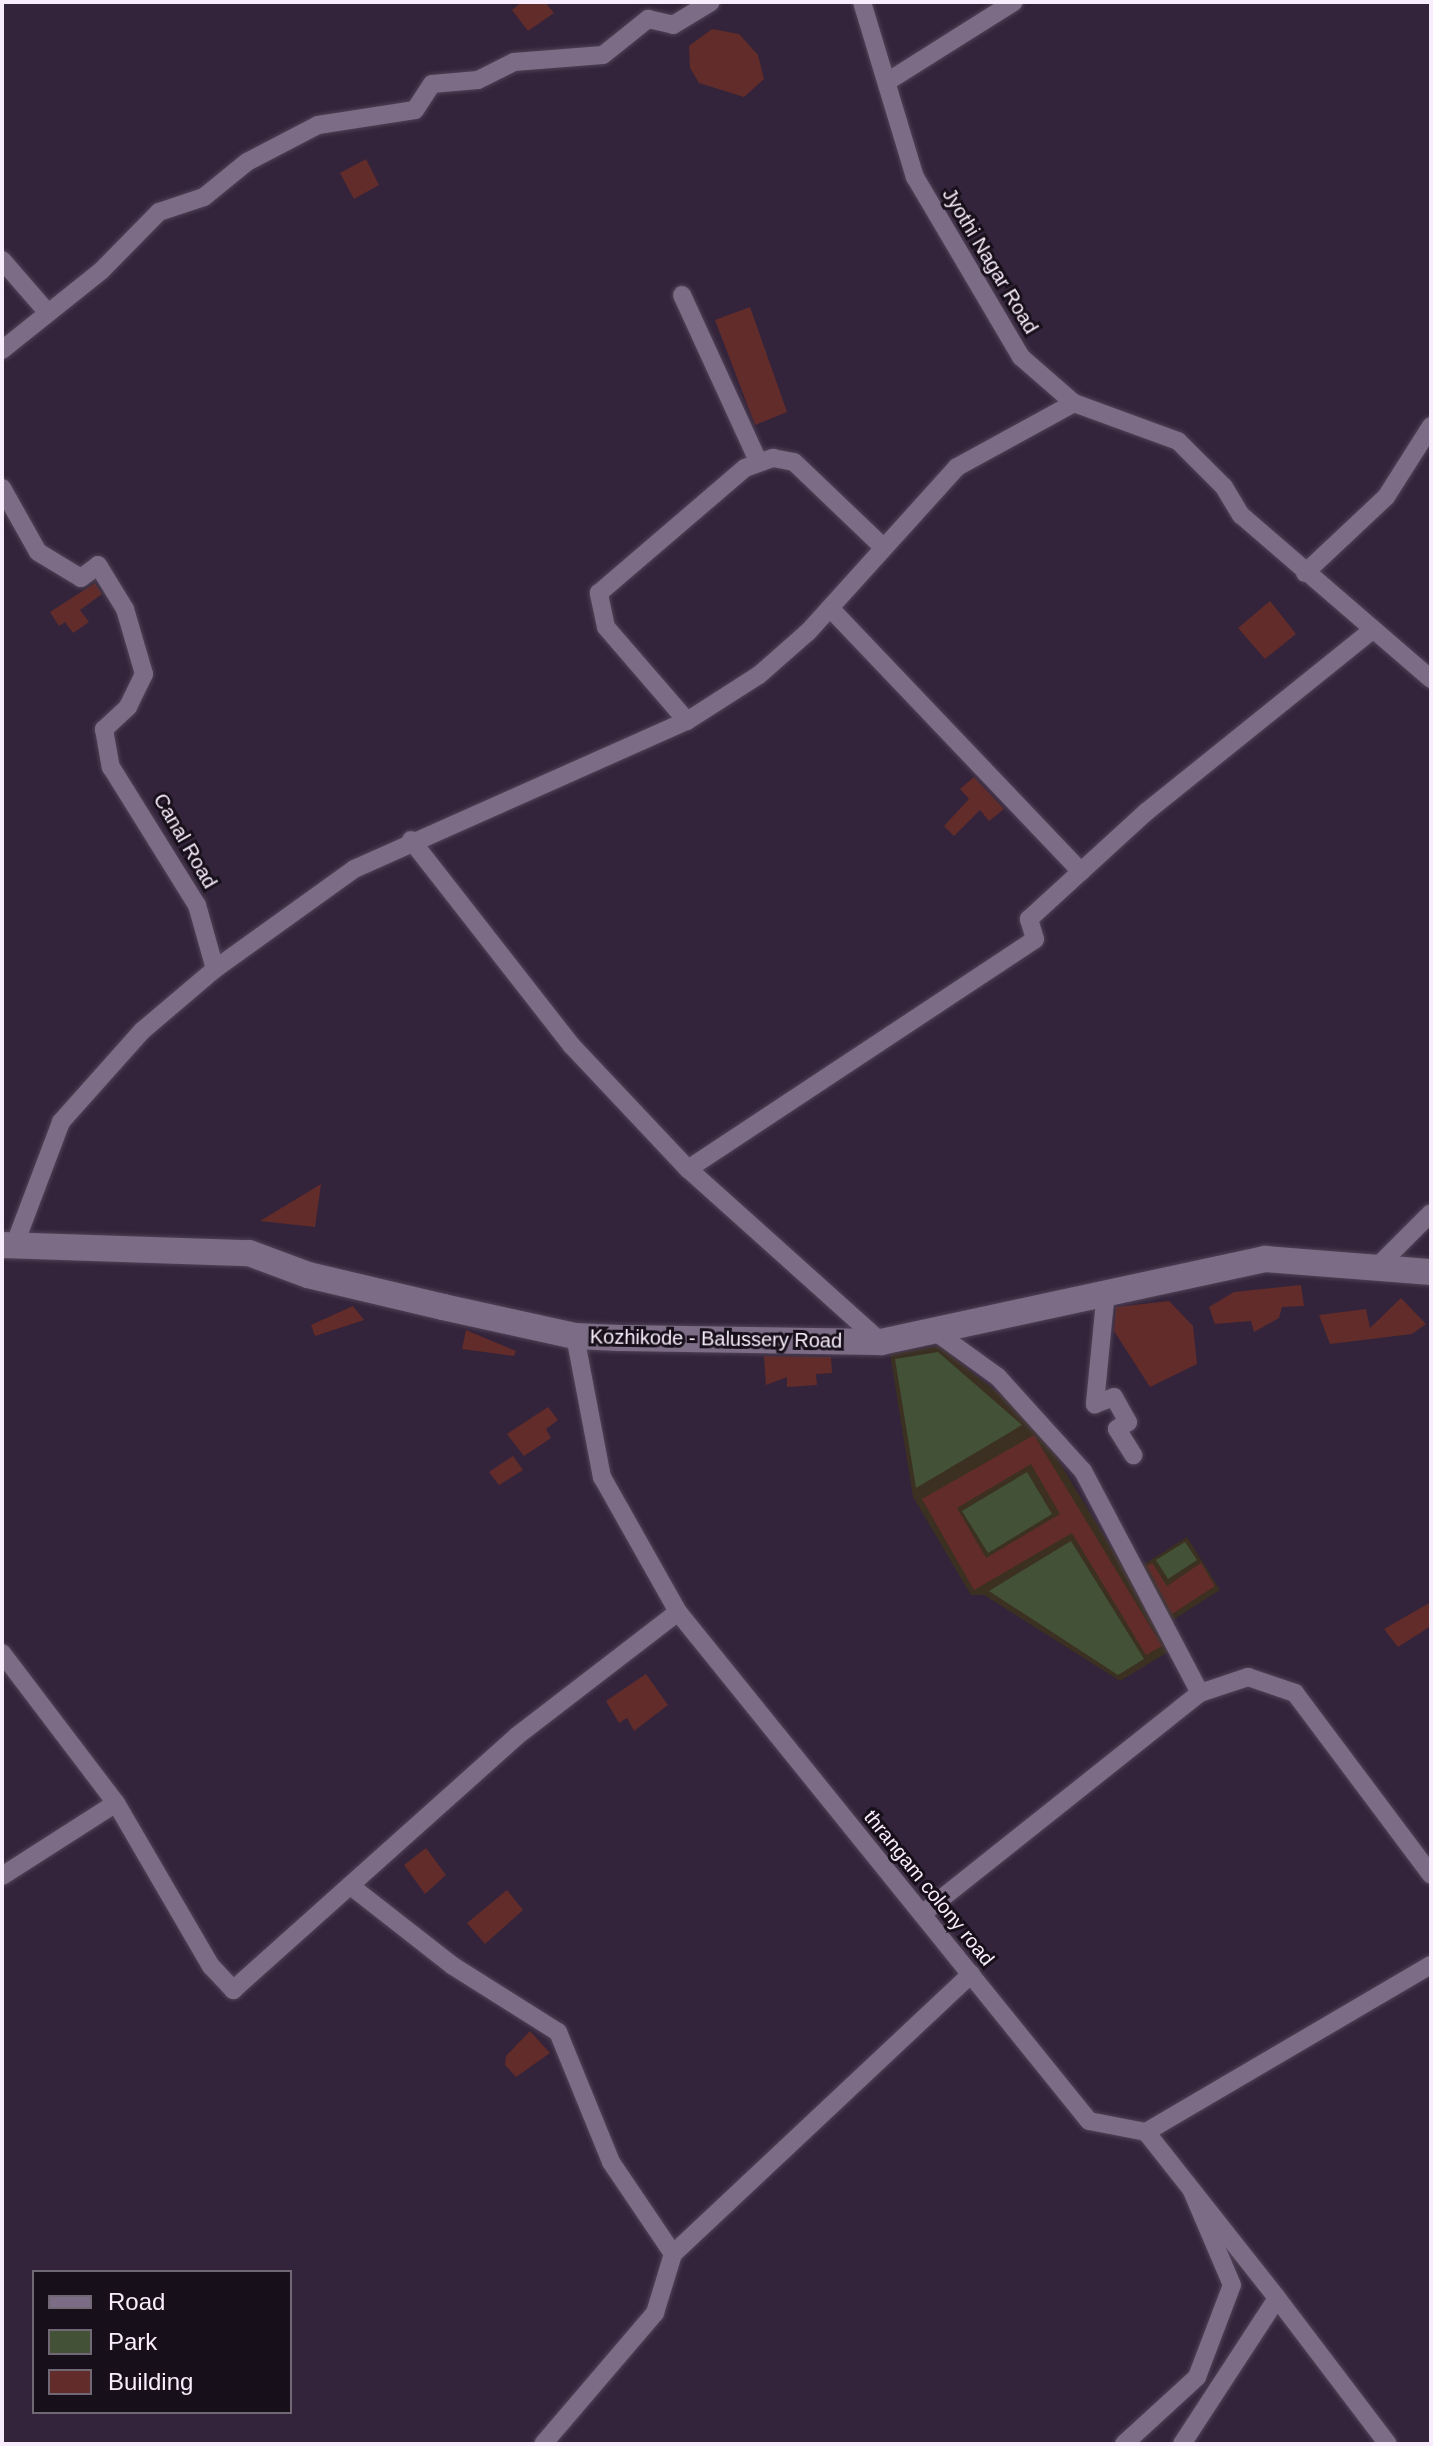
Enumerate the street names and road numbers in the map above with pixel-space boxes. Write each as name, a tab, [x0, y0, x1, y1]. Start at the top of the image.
street label: Jyothi Nagar Road	[937, 184, 1043, 338]
street label: Canal Road	[148, 789, 222, 893]
street label: Kozhikode - Balussery Road	[590, 1325, 842, 1353]
street label: thrangam colony road	[859, 1805, 999, 1971]

